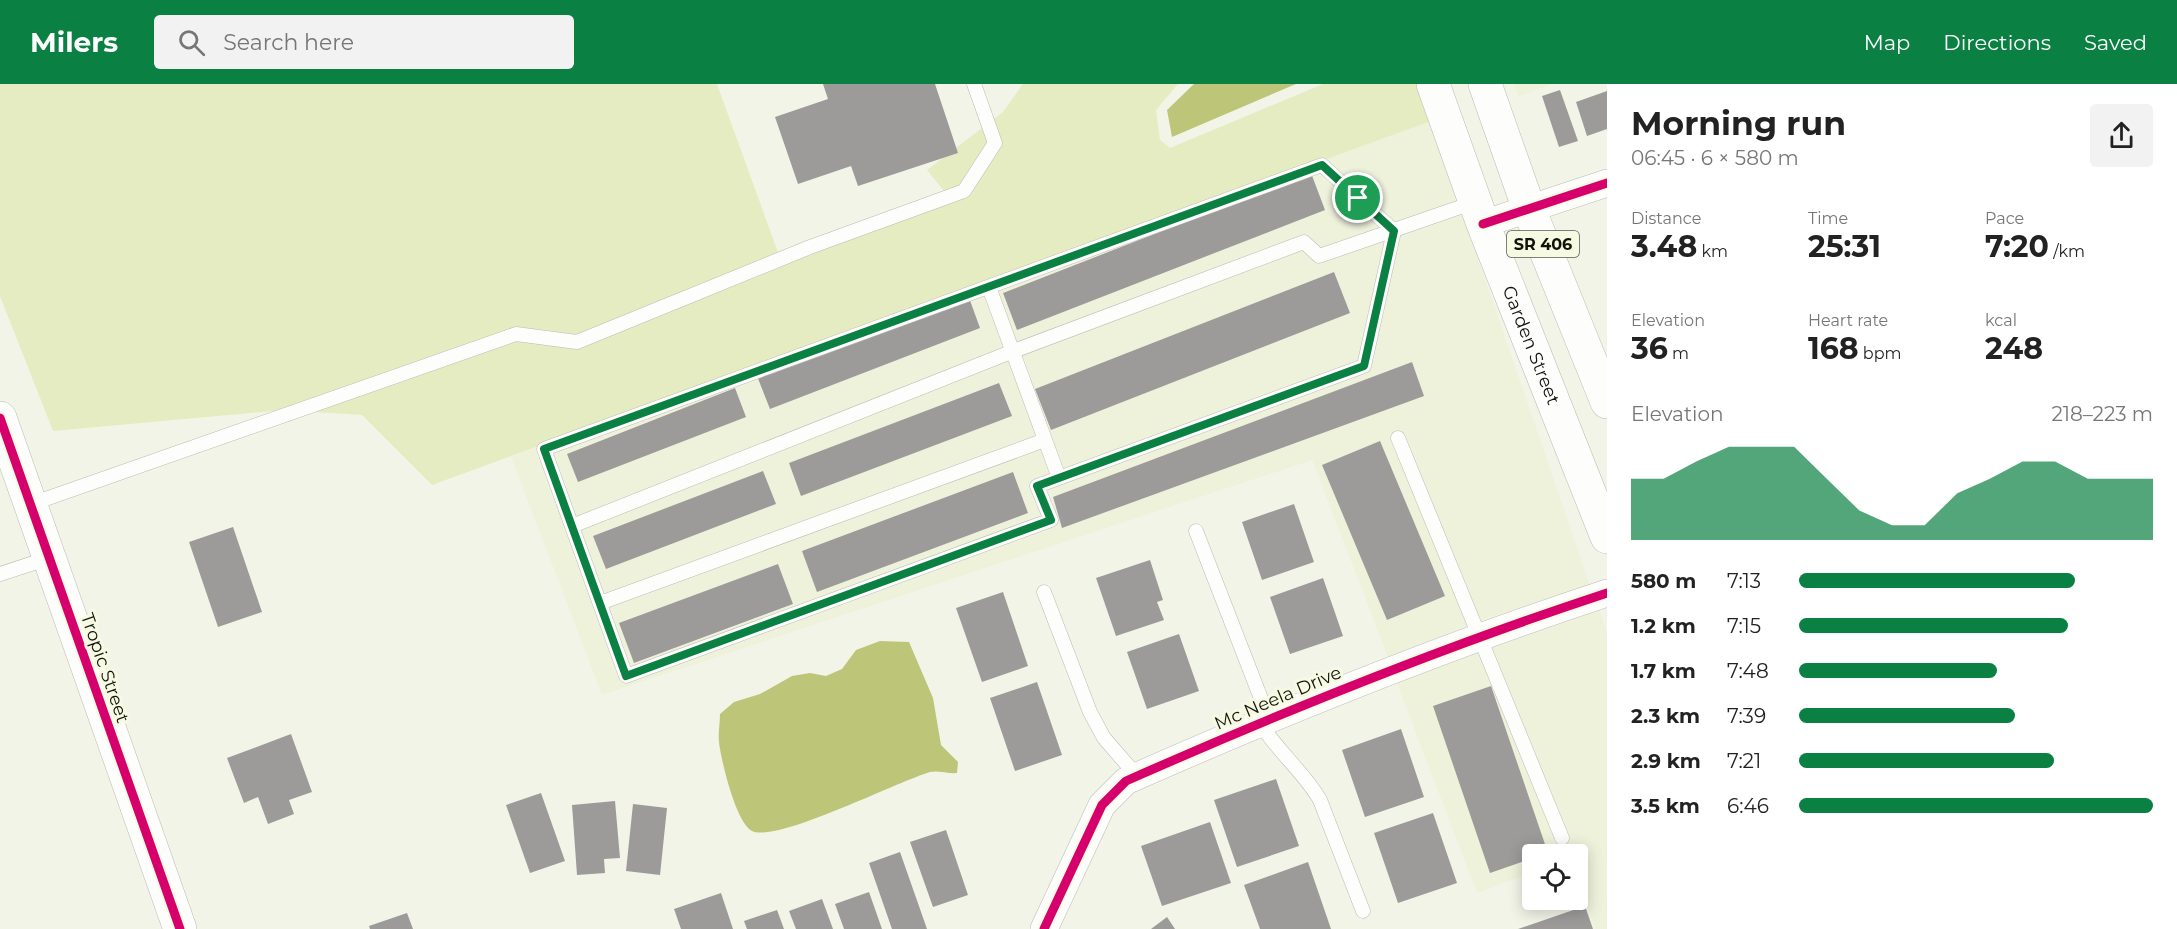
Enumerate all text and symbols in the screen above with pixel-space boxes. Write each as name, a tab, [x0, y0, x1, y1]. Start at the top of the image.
search box	[154, 15, 574, 69]
text: Milers	[30, 25, 118, 59]
icon: search	[175, 26, 208, 59]
text: Search here	[223, 29, 354, 56]
text: Map	[1864, 30, 1910, 55]
text: Directions	[1943, 30, 2051, 55]
text: Saved	[2084, 30, 2147, 55]
text: Morning run	[1631, 103, 1846, 143]
button: share	[2090, 104, 2153, 167]
text: 06:45 · 6 × 580 m	[1631, 146, 1799, 170]
pin	[1332, 172, 1383, 223]
icon: arrive	[1341, 181, 1374, 214]
text: Distance	[1631, 209, 1701, 228]
text: Time	[1808, 209, 1848, 228]
text: Pace	[1985, 209, 2024, 228]
text: 3.48	[1631, 228, 1697, 265]
text: 25:31	[1808, 228, 1881, 265]
text: 7:20	[1985, 228, 2049, 265]
road number: SR 406	[1507, 231, 1579, 257]
text: km	[1697, 242, 1728, 261]
text: /km	[2049, 242, 2085, 261]
street label: Garden Street	[1498, 283, 1564, 408]
text: Elevation	[1631, 311, 1705, 330]
text: Heart rate	[1808, 311, 1888, 330]
text: kcal	[1985, 311, 2017, 330]
text: 36	[1631, 330, 1668, 367]
text: 168	[1808, 330, 1859, 367]
text: 248	[1985, 330, 2043, 367]
text: m	[1668, 344, 1689, 363]
text: bpm	[1859, 344, 1902, 363]
text: Elevation	[1631, 402, 1723, 426]
text: 218–223 m	[2051, 402, 2153, 426]
text: 580 m	[1631, 569, 1696, 593]
text: 7:13	[1727, 569, 1761, 593]
street label: Tropic Street	[76, 610, 134, 726]
text: 1.2 km	[1631, 614, 1696, 638]
text: 7:15	[1727, 614, 1761, 638]
text: 1.7 km	[1631, 659, 1696, 683]
text: 7:48	[1727, 659, 1769, 683]
street label: Mc Neela Drive	[1211, 661, 1345, 735]
text: 2.3 km	[1631, 704, 1700, 728]
text: 7:39	[1727, 704, 1766, 728]
text: 2.9 km	[1631, 749, 1701, 773]
text: 7:21	[1727, 749, 1761, 773]
text: 3.5 km	[1631, 794, 1700, 818]
text: 6:46	[1727, 794, 1769, 818]
map controls	[1522, 844, 1588, 910]
button: locate	[1522, 844, 1588, 910]

